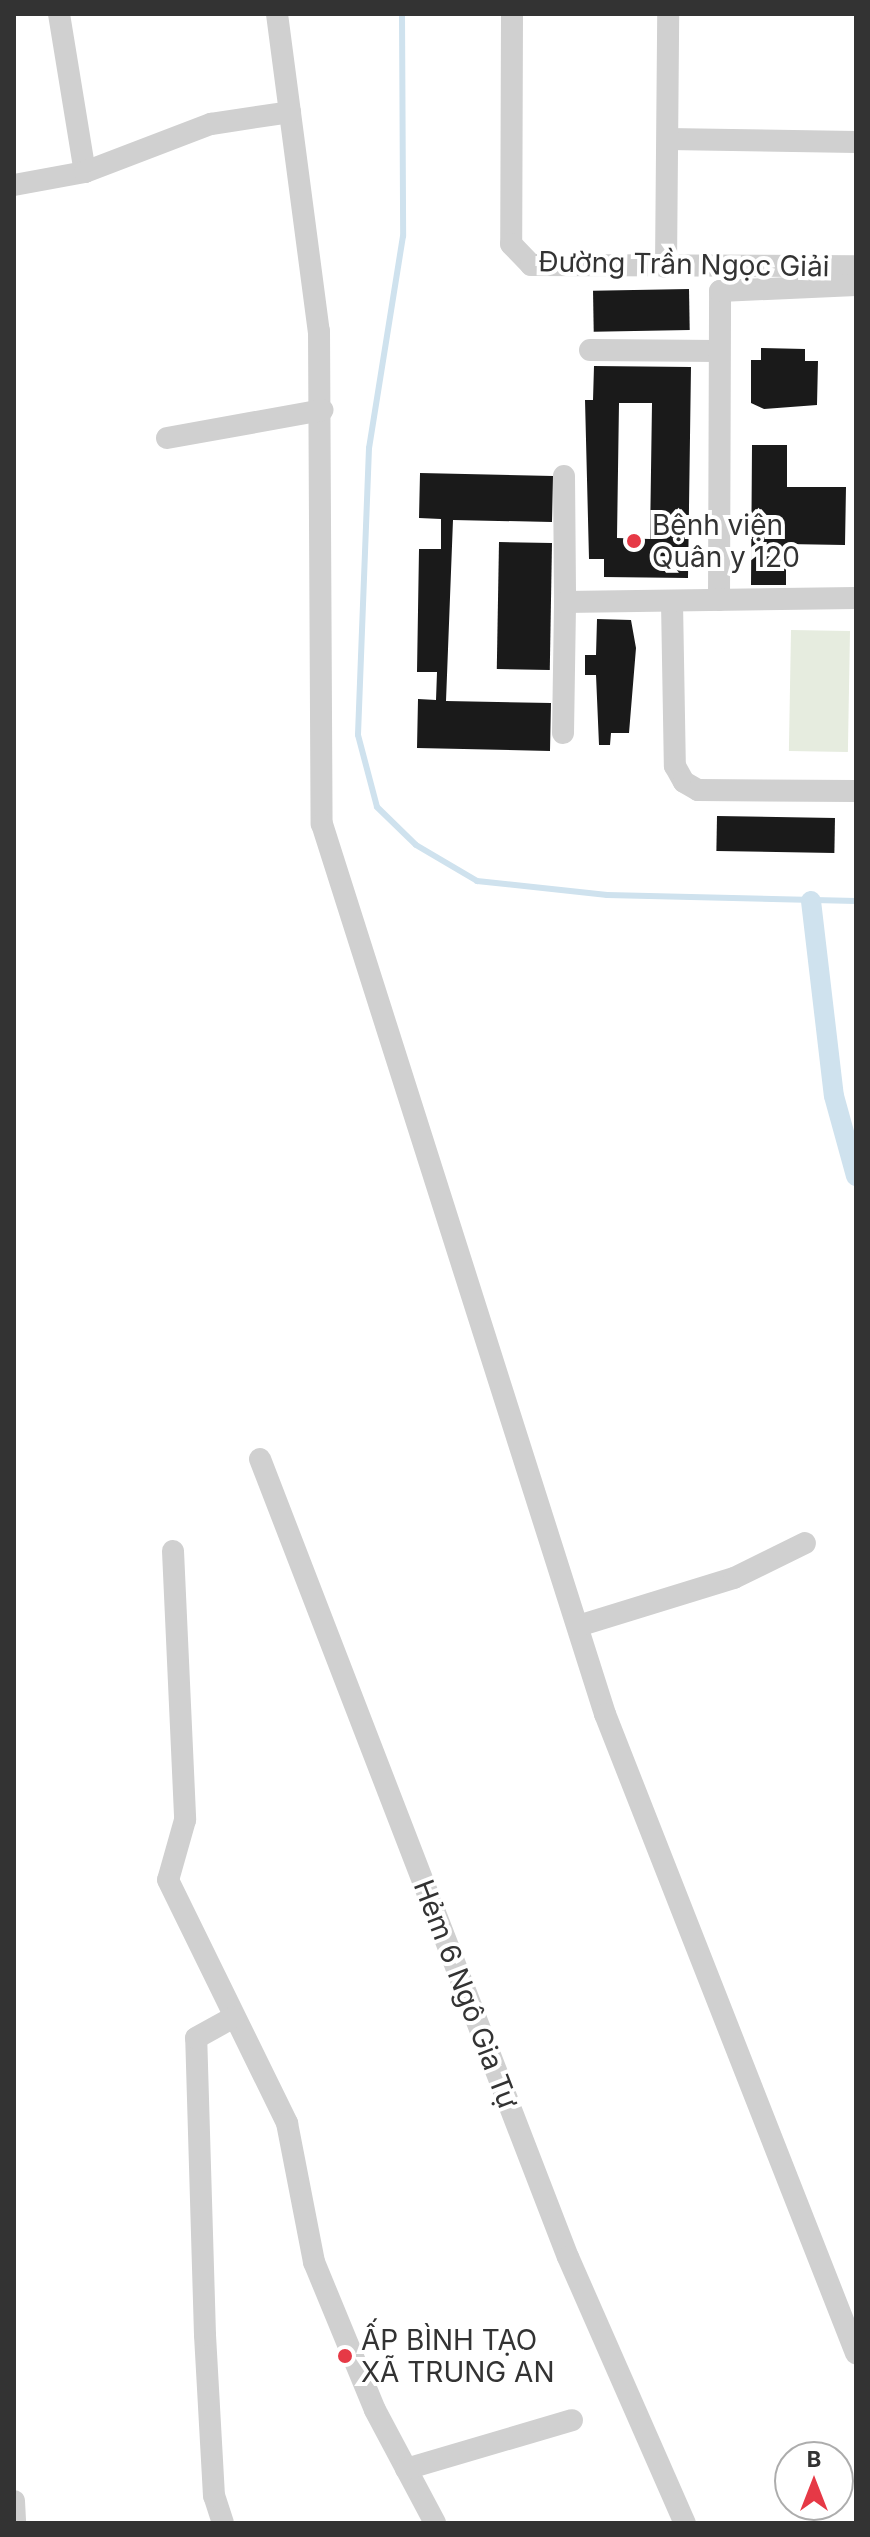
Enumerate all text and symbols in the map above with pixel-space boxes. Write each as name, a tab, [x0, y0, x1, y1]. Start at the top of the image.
street label: Đường Trần Ngọc Giải	[538, 245, 830, 283]
place label: Bệnh viện Quân y 120	[652, 508, 800, 574]
marker: Bệnh viện Quân y 120	[623, 530, 645, 552]
street label: Hẻm 6 Ngô Gia Tự	[407, 1875, 525, 2113]
place label: ẤP BÌNH TẠO XÃ TRUNG AN	[361, 2323, 554, 2389]
marker: ẤP BÌNH TẠO XÃ TRUNG AN	[336, 2347, 354, 2365]
north arrow	[774, 2441, 854, 2521]
text: B	[807, 2446, 821, 2472]

